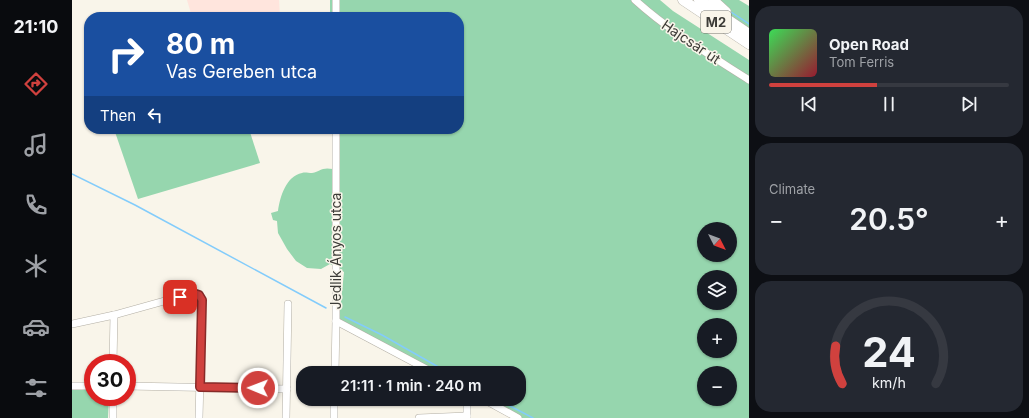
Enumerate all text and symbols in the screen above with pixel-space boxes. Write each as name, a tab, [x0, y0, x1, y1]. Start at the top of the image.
road number: M2	[701, 11, 731, 33]
text: 21:10	[13, 16, 59, 37]
street label: Hajcsár út	[659, 16, 724, 68]
text: 80 m	[166, 27, 235, 61]
icon: right	[100, 28, 152, 80]
text: Open Road	[829, 35, 909, 54]
text: Tom Ferris	[829, 54, 894, 70]
text: Vas Gereben utca	[166, 61, 317, 82]
icon: directions	[22, 70, 50, 98]
icon: previous	[798, 93, 820, 115]
icon: pause	[878, 93, 900, 115]
icon: next	[958, 93, 980, 115]
icon: left	[144, 104, 166, 126]
text: Then	[100, 106, 136, 125]
icon: music	[22, 131, 50, 159]
text: Climate	[769, 181, 815, 197]
icon: phone	[22, 191, 50, 219]
street label: Jedlik Ányos utca	[327, 193, 344, 309]
text: 20.5°	[849, 201, 929, 237]
text: −	[769, 207, 784, 233]
text: +	[994, 207, 1009, 233]
north arrow	[697, 222, 737, 262]
map controls	[697, 222, 737, 406]
icon: climate	[22, 252, 50, 280]
button: layers	[697, 270, 737, 310]
pin	[163, 280, 197, 314]
icon: arrive	[169, 286, 191, 308]
icon: car	[22, 313, 50, 341]
button: +	[697, 318, 737, 358]
text: 24	[862, 327, 916, 377]
speed limit sign: 30	[84, 354, 136, 406]
button: −	[697, 366, 737, 406]
position arrow	[237, 367, 279, 409]
icon: filters	[22, 374, 50, 402]
text: km/h	[872, 374, 906, 391]
text: 21:11 · 1 min · 240 m	[341, 376, 481, 395]

